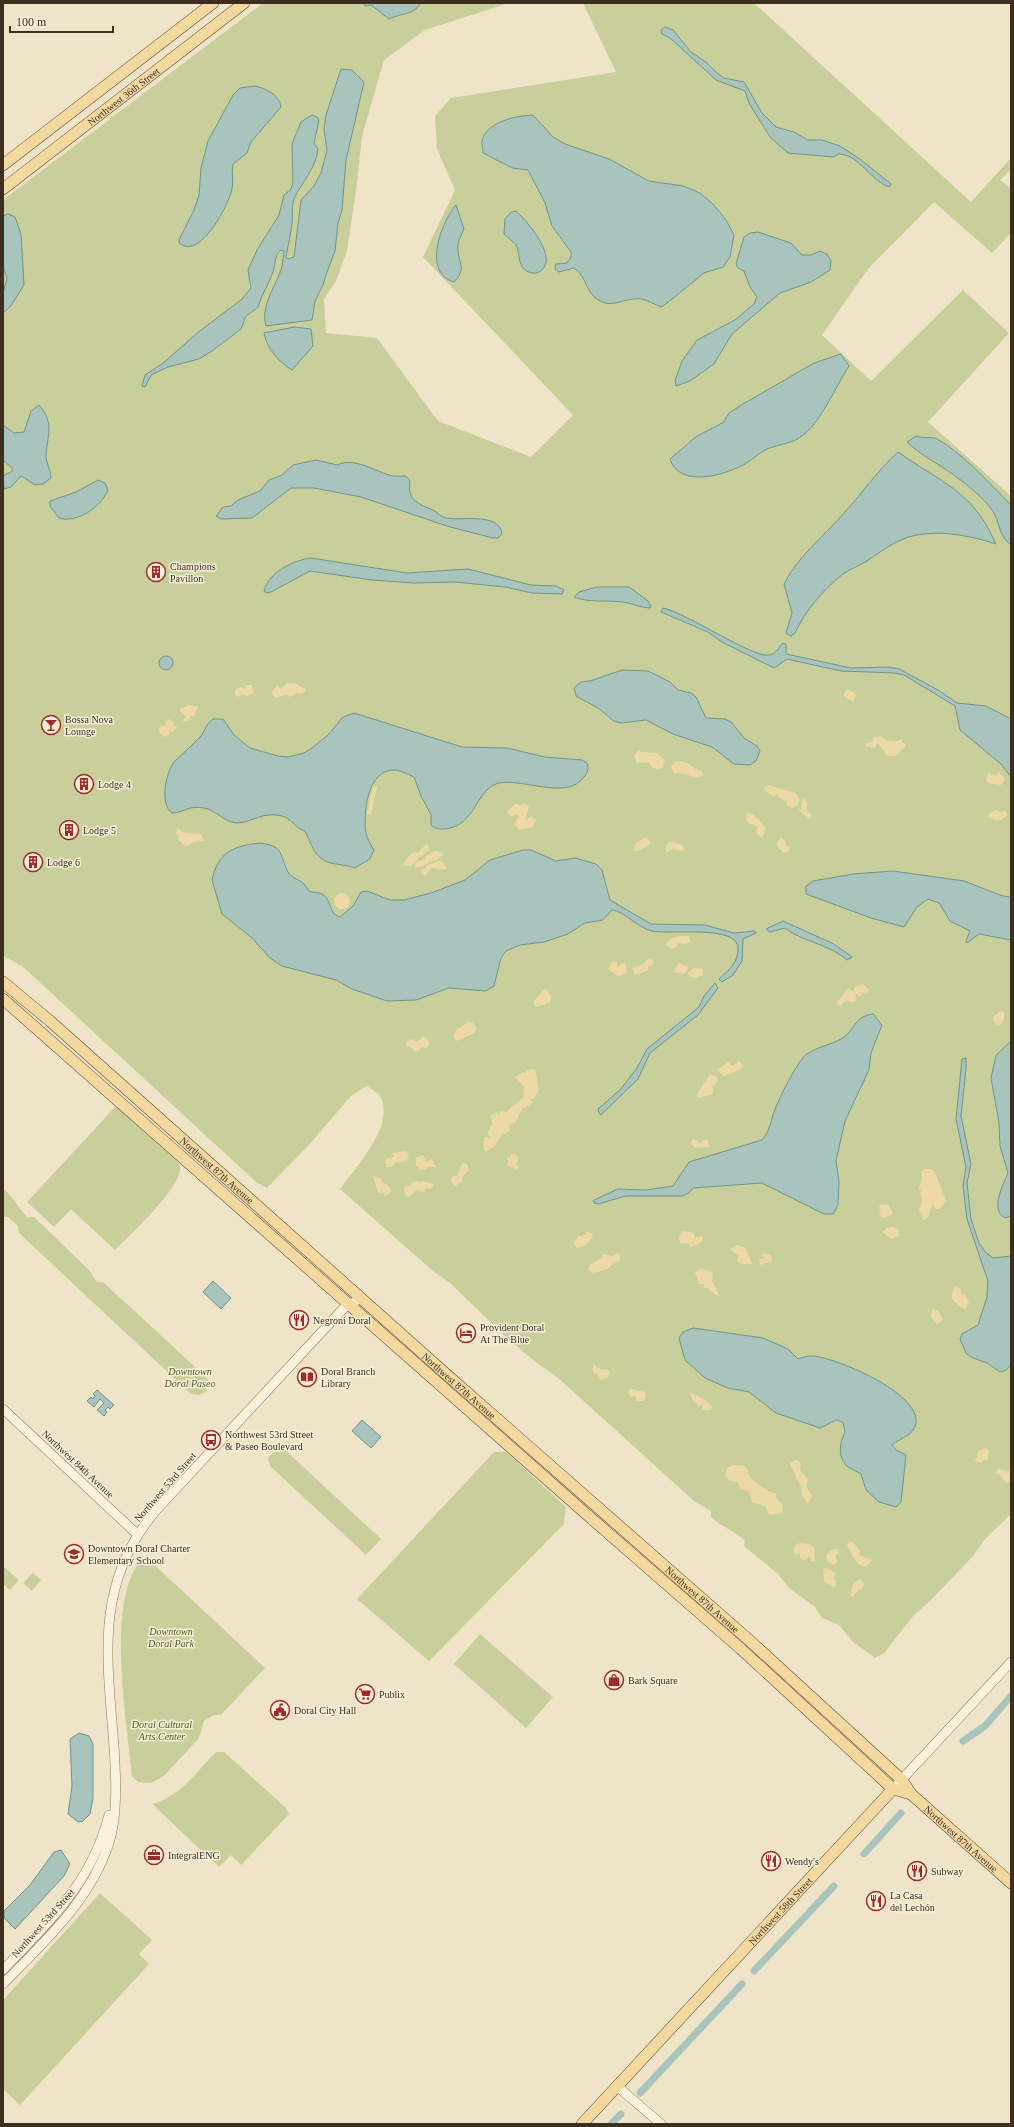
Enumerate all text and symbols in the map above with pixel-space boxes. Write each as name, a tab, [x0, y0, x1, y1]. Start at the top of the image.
scale bar	[10, 8, 113, 34]
text: 100 m	[16, 15, 47, 29]
street label: Northwest 36th Street	[85, 65, 162, 127]
building icon: Champions Pavillon	[145, 561, 167, 583]
place label: Champions Pavillon	[170, 561, 216, 584]
bar icon: Bossa Nova Lounge	[40, 714, 62, 736]
place label: Bossa Nova Lounge	[65, 714, 114, 737]
building icon: Lodge 4	[73, 773, 95, 795]
place label: Lodge 4	[98, 779, 131, 790]
building icon: Lodge 5	[58, 819, 80, 841]
place label: Lodge 5	[83, 825, 116, 836]
building icon: Lodge 6	[22, 851, 44, 873]
place label: Lodge 6	[47, 857, 80, 868]
street label: Northwest 87th Avenue	[178, 1135, 256, 1206]
restaurant icon: Negroni Doral	[288, 1309, 310, 1331]
place label: Negroni Doral	[313, 1315, 371, 1326]
hotel icon: Provident Doral At The Blue	[455, 1322, 477, 1344]
place label: Provident Doral At The Blue	[480, 1322, 544, 1345]
street label: Northwest 87th Avenue	[420, 1350, 499, 1421]
park label: Downtown Doral Paseo	[164, 1366, 215, 1389]
library icon: Doral Branch Library	[296, 1366, 318, 1388]
place label: Doral Branch Library	[321, 1366, 375, 1389]
street label: Northwest 84th Avenue	[40, 1428, 117, 1501]
bus stop icon: Northwest 53rd Street & Paseo Boulevard	[200, 1429, 222, 1451]
place label: Northwest 53rd Street & Paseo Boulevard	[225, 1429, 314, 1452]
street label: Northwest 53rd Street	[132, 1450, 198, 1524]
school or university icon: Downtown Doral Charter Elementary School	[63, 1543, 85, 1565]
place label: Downtown Doral Charter Elementary School	[88, 1543, 191, 1566]
street label: Northwest 87th Avenue	[664, 1564, 742, 1635]
park label: Downtown Doral Park	[147, 1626, 194, 1649]
shop icon: Bark Square	[603, 1669, 625, 1691]
place label: Bark Square	[628, 1675, 678, 1686]
supermarket icon: Publix	[354, 1683, 376, 1705]
place label: Publix	[379, 1689, 405, 1700]
public building icon: Doral City Hall	[269, 1699, 291, 1721]
place label: Doral City Hall	[294, 1705, 356, 1716]
park label: Doral Cultural Arts Center	[131, 1719, 192, 1742]
street label: Northwest 87th Avenue	[922, 1803, 1001, 1875]
office icon: IntegralENG	[143, 1844, 165, 1866]
place label: IntegralENG	[168, 1850, 220, 1861]
restaurant icon: Wendy's	[760, 1850, 782, 1872]
place label: Wendy's	[785, 1856, 819, 1867]
restaurant icon: Subway	[906, 1860, 928, 1882]
place label: Subway	[931, 1866, 963, 1877]
street label: Northwest 58th Street	[746, 1875, 814, 1947]
street label: Northwest 53rd Street	[9, 1886, 77, 1960]
restaurant icon: La Casa del Lechón	[865, 1890, 887, 1912]
place label: La Casa del Lechón	[890, 1890, 935, 1913]

